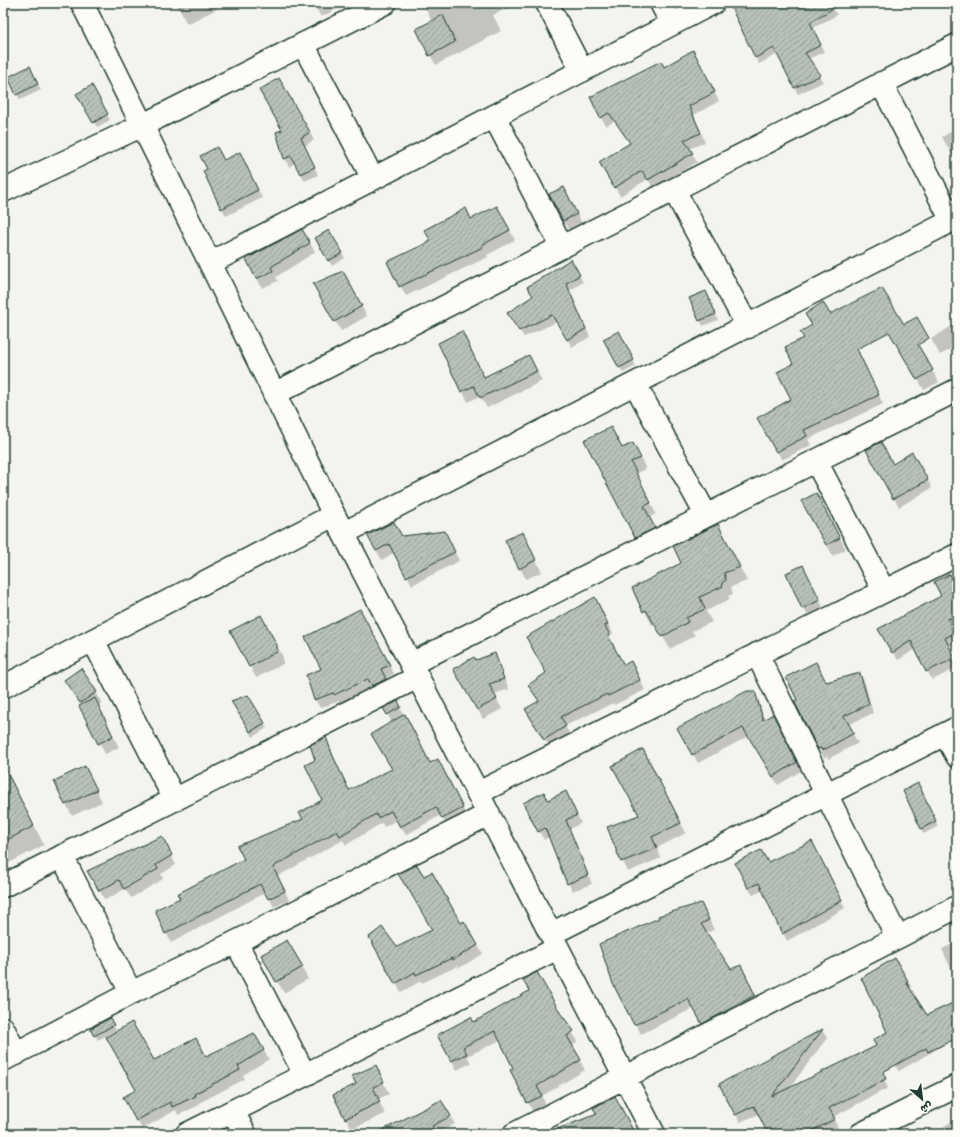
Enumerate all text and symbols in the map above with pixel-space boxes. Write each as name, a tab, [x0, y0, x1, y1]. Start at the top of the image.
north arrow	[902, 1079, 942, 1119]
text: ش	[918, 1098, 935, 1117]

